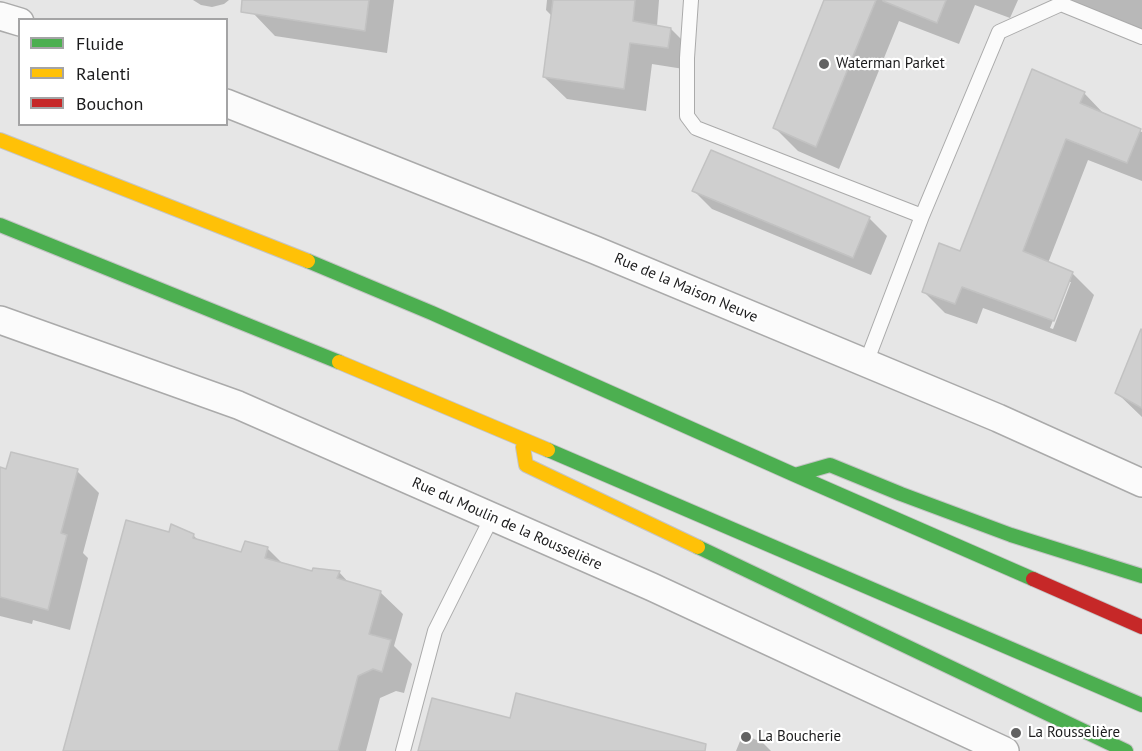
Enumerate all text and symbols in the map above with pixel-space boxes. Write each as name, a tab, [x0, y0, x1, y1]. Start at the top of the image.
legend	[18, 18, 228, 126]
text: Fluide	[76, 32, 124, 55]
place label: Waterman Parket	[836, 55, 945, 73]
marker: Waterman Parket	[817, 57, 831, 71]
text: Ralenti	[76, 62, 131, 85]
text: Bouchon	[76, 92, 143, 115]
street label: Rue de la Maison Neuve	[611, 250, 761, 326]
street label: Rue du Moulin de la Rousselière	[409, 474, 605, 574]
place label: La Rousselière	[1028, 724, 1120, 742]
marker: La Rousselière	[1009, 726, 1023, 740]
place label: La Boucherie	[758, 728, 841, 746]
marker: La Boucherie	[739, 730, 753, 744]

